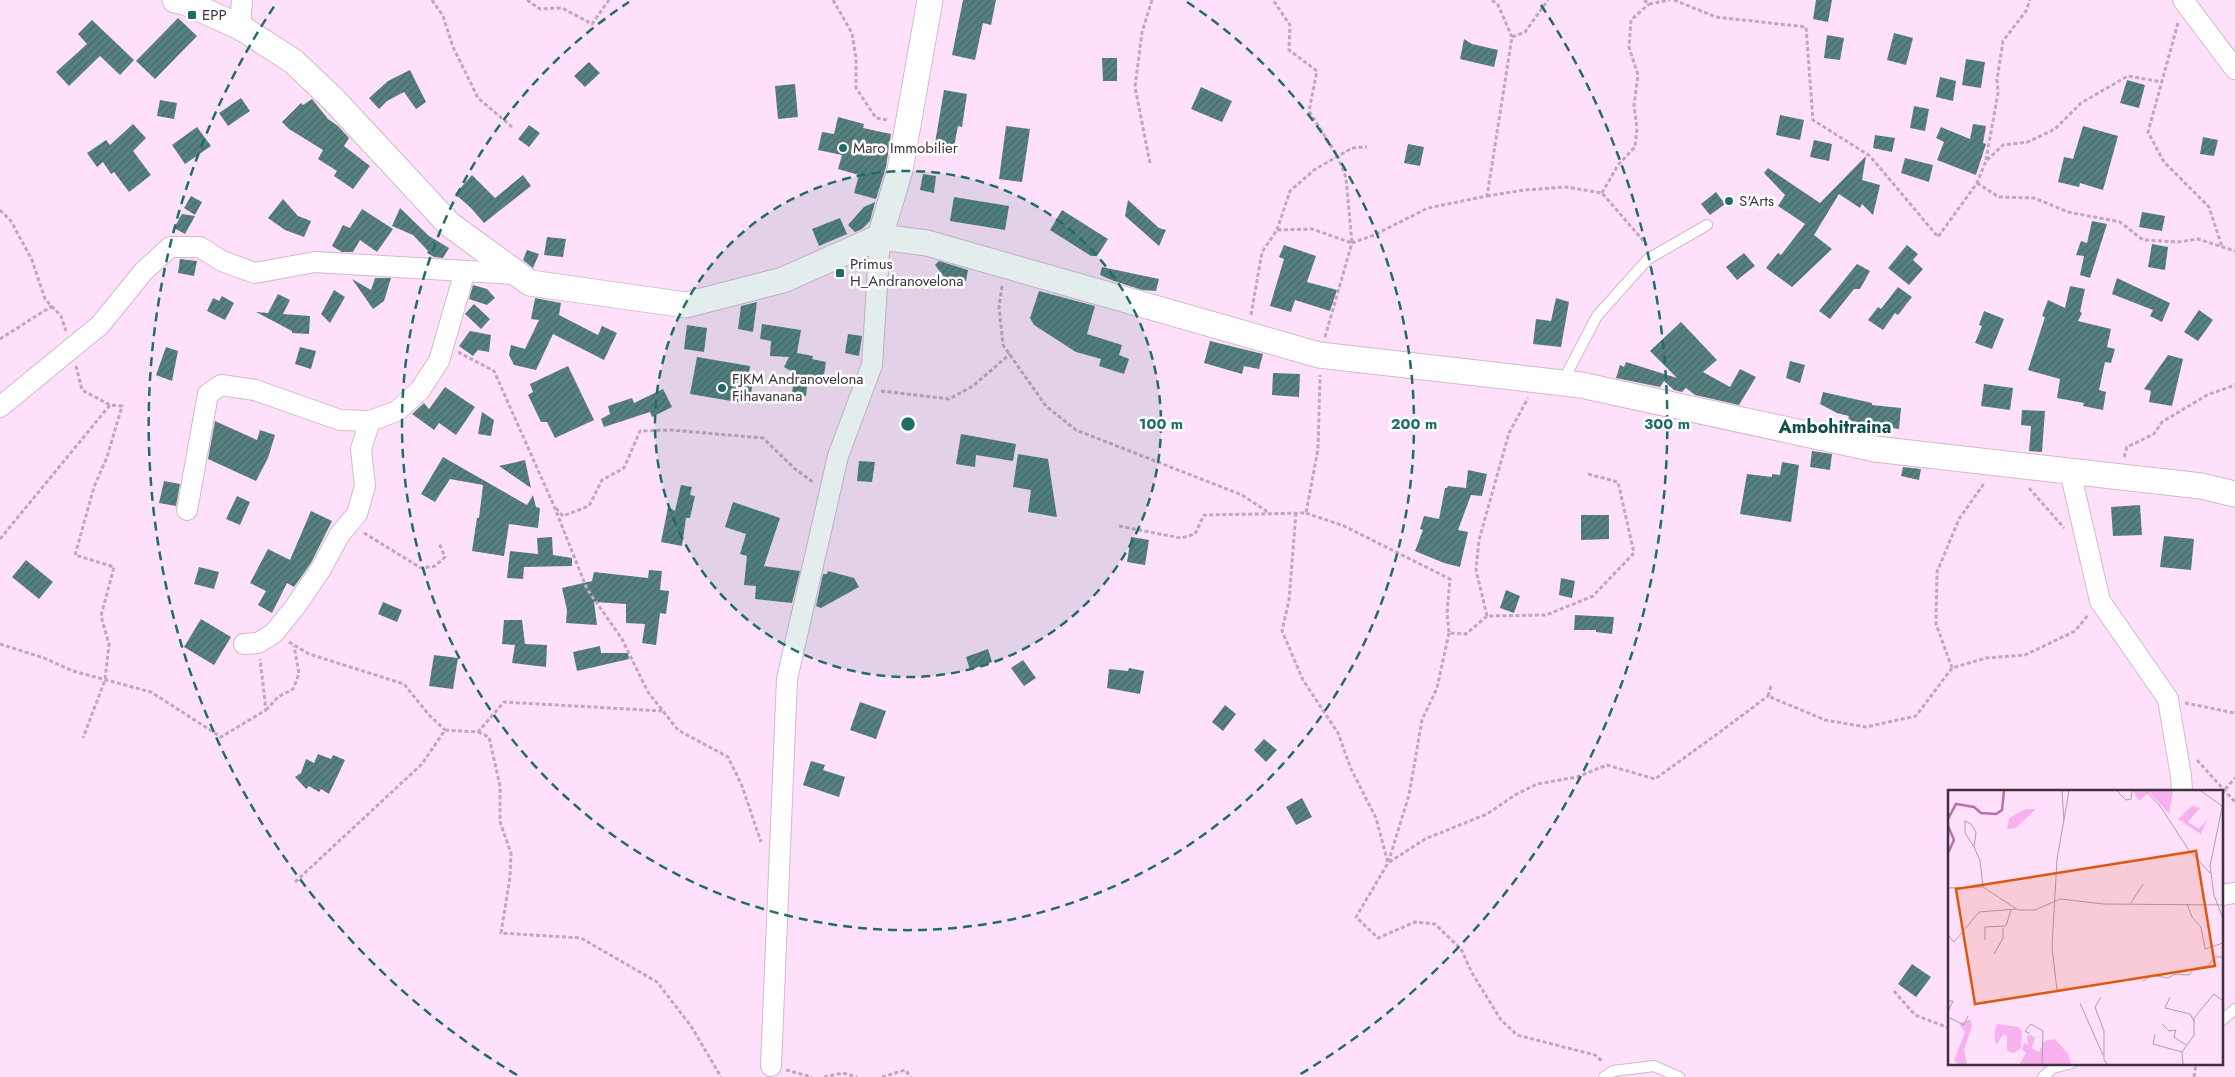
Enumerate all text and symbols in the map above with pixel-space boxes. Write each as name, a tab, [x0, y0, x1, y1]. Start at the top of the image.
place label: EPP	[202, 4, 227, 26]
marker: EPP	[186, 9, 198, 21]
place label: Maro Immobilier	[853, 137, 959, 159]
marker: Maro Immobilier	[837, 142, 849, 154]
place label: S'Arts	[1739, 190, 1774, 212]
marker: S'Arts	[1723, 195, 1735, 207]
place label: Primus H_Andranovelona	[850, 253, 964, 292]
marker: Primus H_Andranovelona	[834, 267, 846, 279]
place label: FJKM Andranovelona Fihavanana	[732, 368, 864, 407]
marker: FJKM Andranovelona Fihavanana	[716, 382, 728, 394]
text: 100 m	[1139, 413, 1183, 435]
text: 200 m	[1391, 413, 1437, 435]
text: 300 m	[1644, 413, 1690, 435]
district label: Ambohitraina	[1778, 414, 1891, 440]
centre of rings	[899, 415, 917, 433]
inset map	[1948, 790, 2222, 1064]

